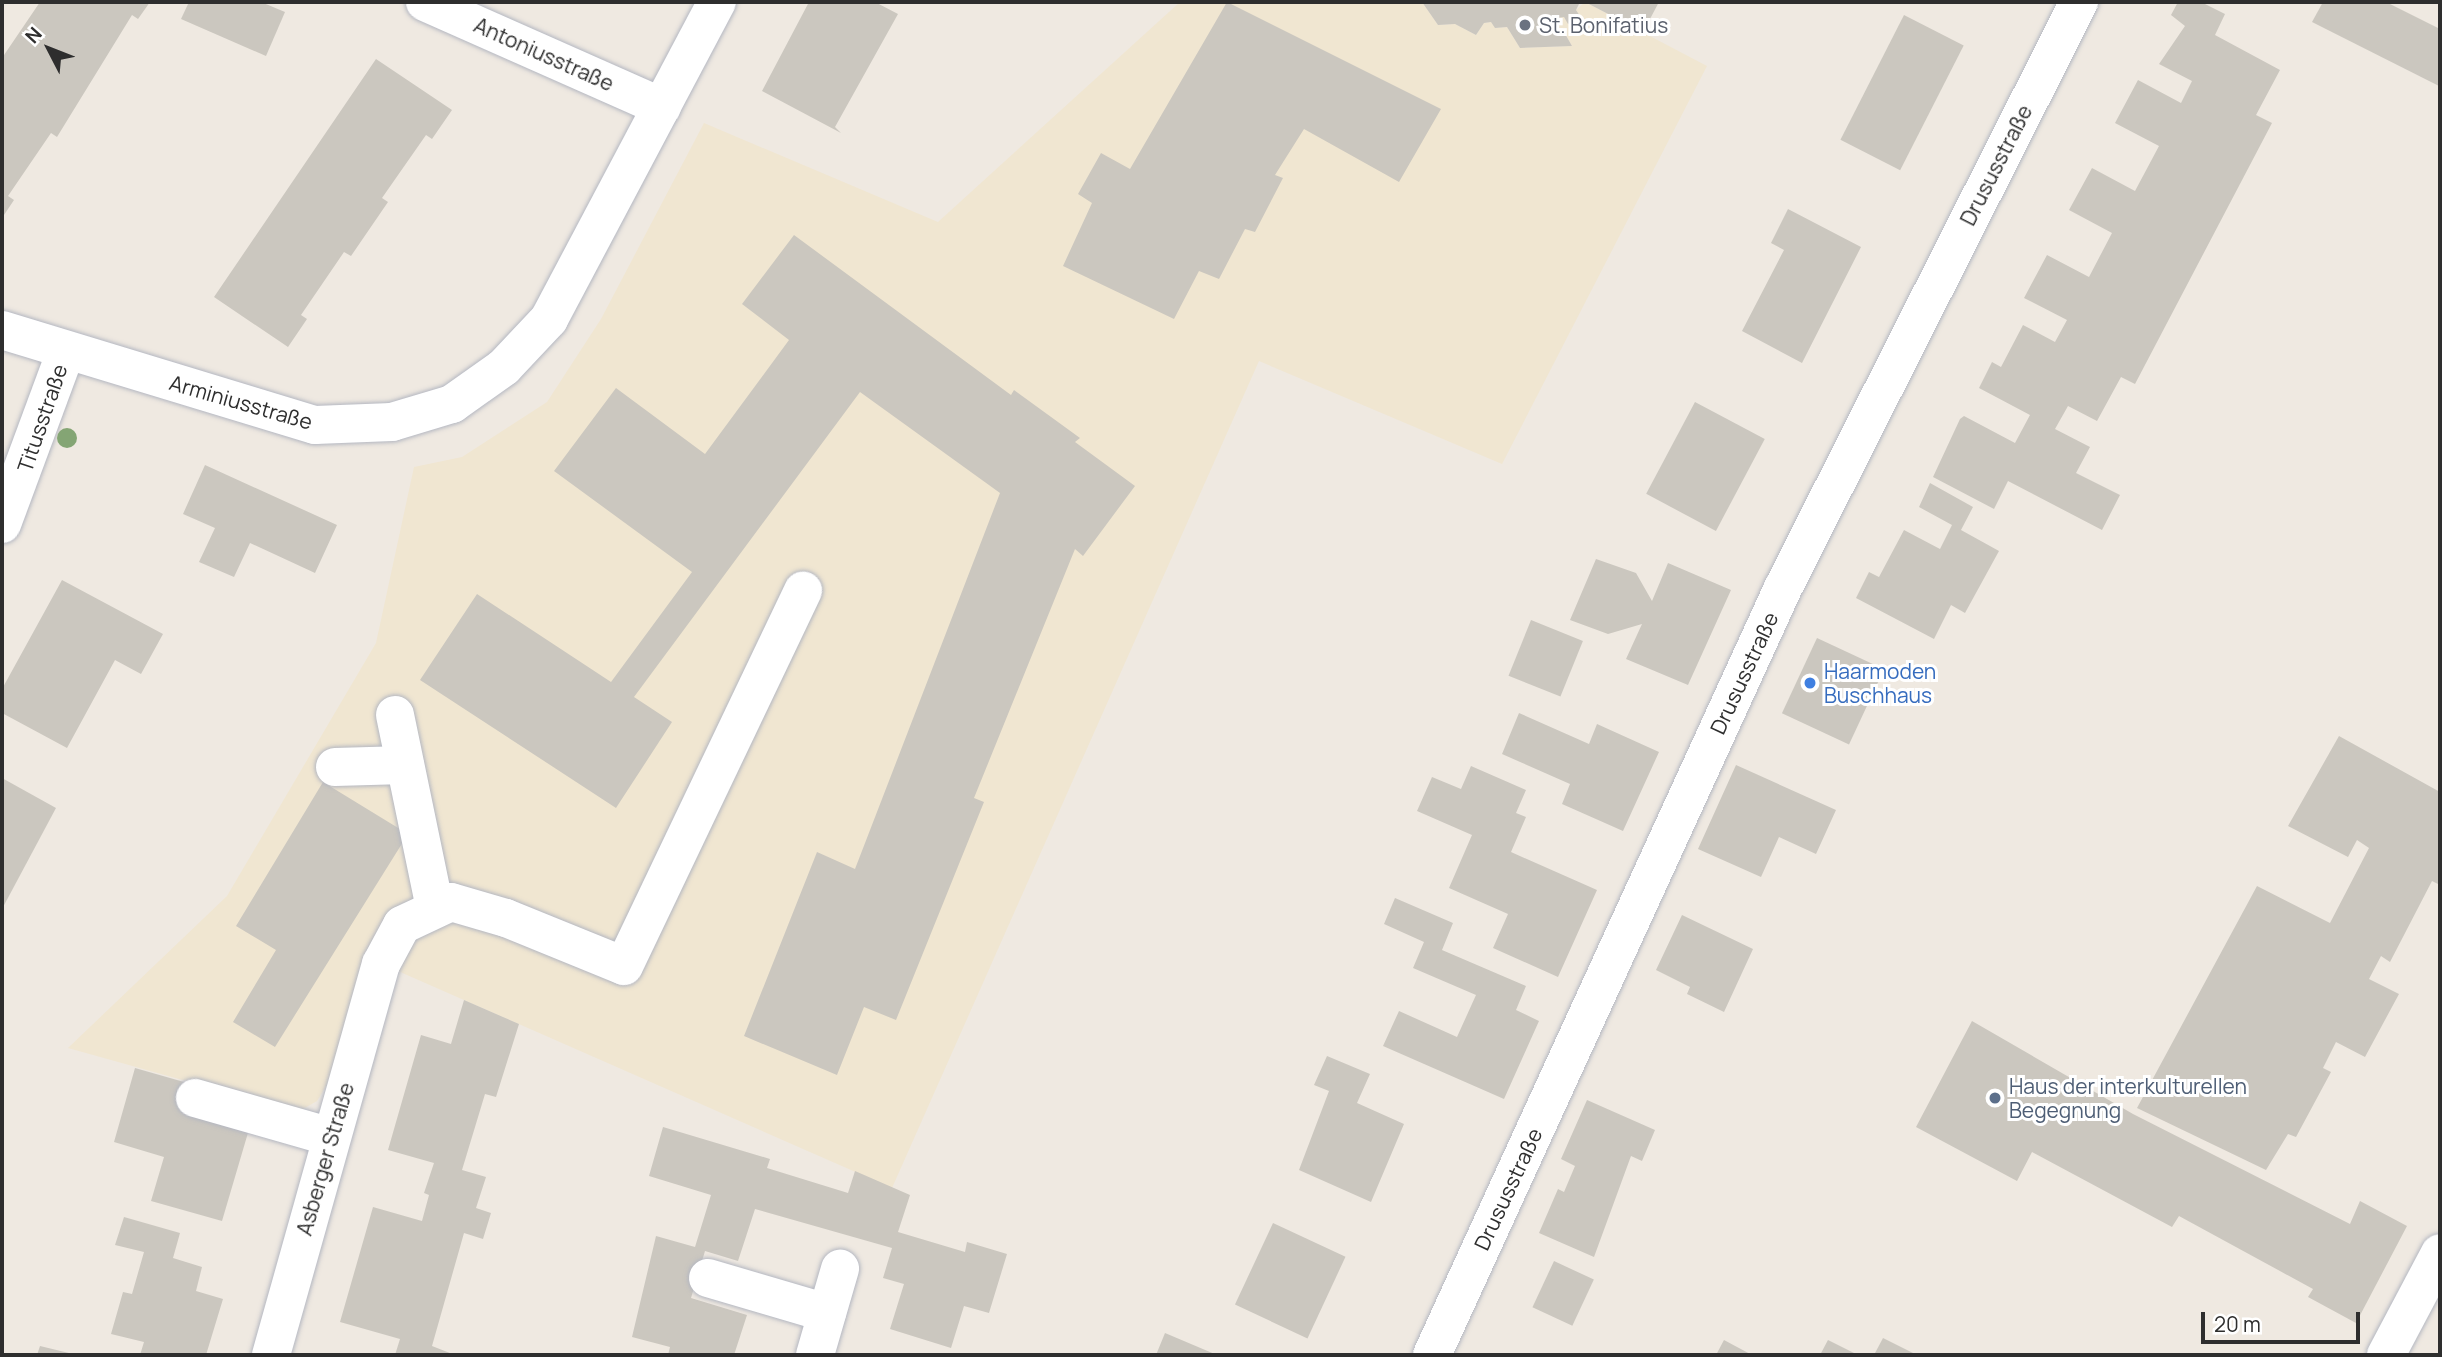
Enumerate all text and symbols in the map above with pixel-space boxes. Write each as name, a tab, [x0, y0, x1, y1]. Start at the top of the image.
street label: Antoniusstraße	[470, 12, 618, 96]
place label: St. Bonifatius	[1539, 12, 1668, 38]
north arrow	[14, 14, 84, 84]
marker: St. Bonifatius	[1517, 17, 1533, 33]
text: N	[19, 21, 48, 49]
street label: Drususstraße	[1955, 101, 2037, 229]
street label: Titusstraße	[12, 361, 72, 475]
street label: Arminiusstraße	[167, 370, 315, 434]
street label: Drususstraße	[1705, 608, 1783, 738]
place label: Haarmoden Buschhaus	[1824, 658, 1936, 708]
marker: Haarmoden Buschhaus	[1802, 675, 1818, 691]
place label: Haus der interkulturellen Begegnung	[2009, 1073, 2247, 1123]
street label: Asberger Straße	[291, 1080, 359, 1238]
marker: Haus der interkulturellen Begegnung	[1987, 1090, 2003, 1106]
street label: Drususstraße	[1469, 1124, 1547, 1254]
scale bar	[2204, 1298, 2363, 1342]
text: 20 m	[2214, 1310, 2261, 1338]

